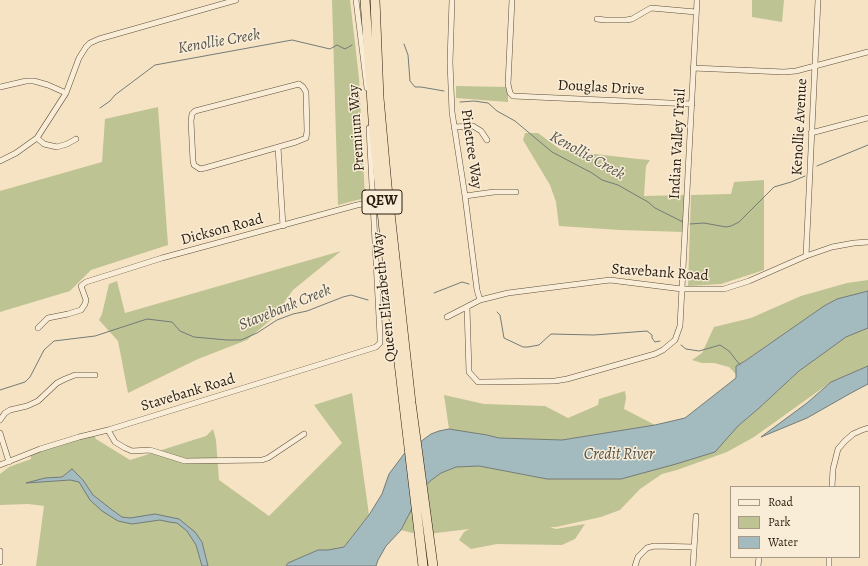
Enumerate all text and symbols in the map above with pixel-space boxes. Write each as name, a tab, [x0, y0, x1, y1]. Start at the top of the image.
water label: Kenollie Creek	[176, 25, 262, 59]
street label: Douglas Drive	[557, 77, 645, 99]
street label: Kenollie Avenue	[788, 78, 812, 176]
street label: Premium Way	[345, 84, 369, 172]
street label: Indian Valley Trail	[666, 88, 690, 200]
street label: Pinetree Way	[456, 108, 486, 190]
water label: Kenollie Creek	[546, 127, 628, 185]
road number: QEW	[362, 190, 402, 214]
street label: Dickson Road	[179, 210, 265, 250]
street label: Queen Elizabeth Way	[369, 231, 401, 363]
street label: Stavebank Road	[611, 261, 709, 285]
water label: Stavebank Creek	[236, 281, 334, 335]
street label: Stavebank Road	[139, 370, 237, 416]
water label: Credit River	[584, 445, 654, 465]
legend	[730, 486, 860, 558]
text: Road	[768, 494, 793, 510]
text: Park	[768, 514, 791, 530]
text: Water	[768, 534, 798, 550]

